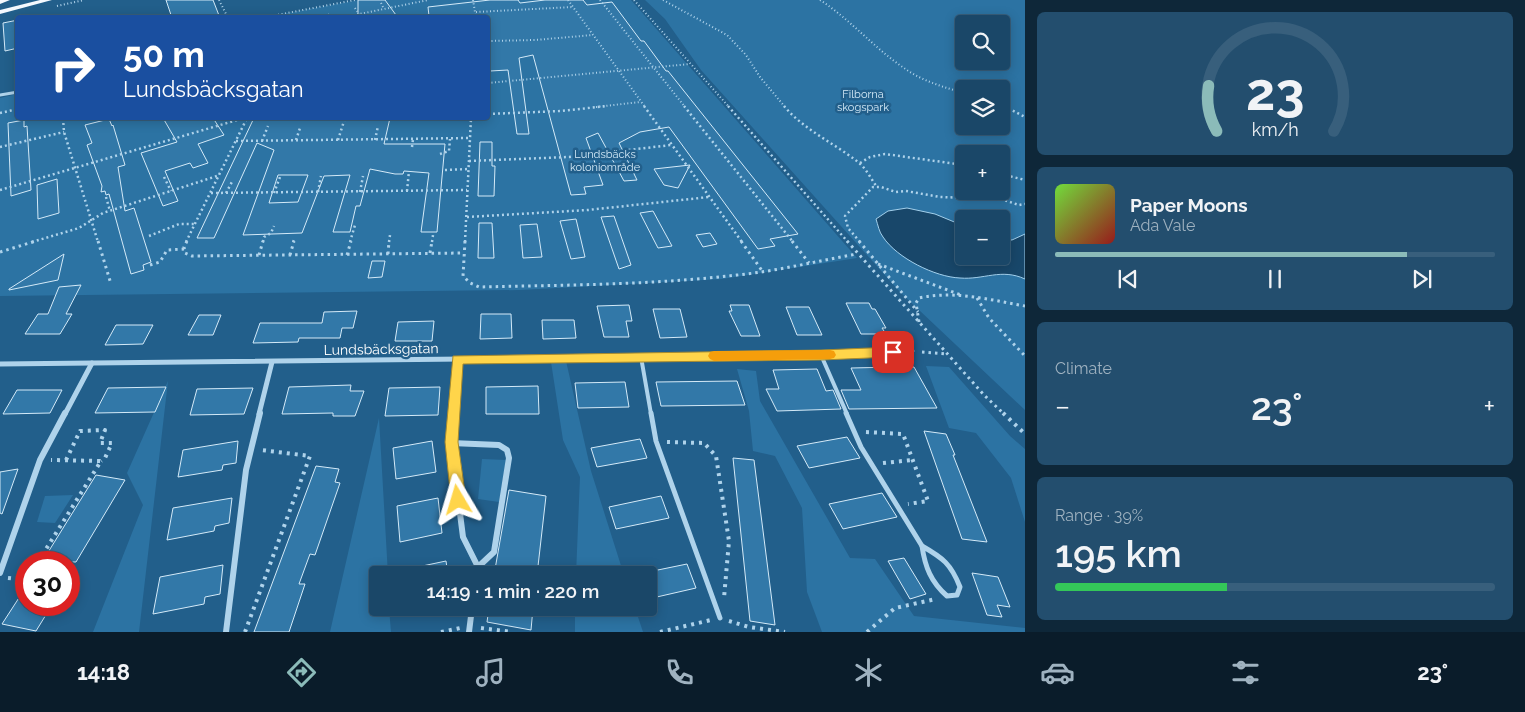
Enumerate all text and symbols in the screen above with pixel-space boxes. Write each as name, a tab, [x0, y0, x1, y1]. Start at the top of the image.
map controls	[955, 15, 1010, 265]
button: search	[955, 15, 1010, 70]
text: 50 m	[123, 34, 205, 75]
icon: right	[40, 35, 105, 100]
text: 23	[1246, 61, 1304, 122]
text: Lundsbäcksgatan	[123, 76, 304, 102]
button: layers	[955, 80, 1010, 135]
park label: Filborna skogspark	[837, 88, 889, 114]
text: km/h	[1251, 119, 1299, 140]
button: +	[955, 145, 1010, 200]
park label: Lundsbäcks koloniområde	[570, 148, 641, 174]
text: Paper Moons	[1130, 194, 1248, 216]
button: −	[955, 210, 1010, 265]
text: Ada Vale	[1130, 216, 1195, 235]
icon: previous	[1114, 265, 1142, 293]
icon: pause	[1261, 265, 1289, 293]
icon: next	[1408, 265, 1436, 293]
pin	[872, 331, 914, 373]
icon: arrive	[879, 338, 907, 366]
street label: Lundsbäcksgatan	[323, 340, 439, 358]
text: Climate	[1055, 359, 1112, 378]
text: 23°	[1251, 384, 1303, 429]
text: −	[1055, 390, 1070, 423]
text: +	[1483, 390, 1495, 423]
position arrow	[431, 473, 483, 525]
text: Range · 39%	[1055, 506, 1143, 525]
text: 195 km	[1055, 531, 1182, 576]
speed limit sign: 30	[15, 551, 80, 616]
text: 14:19 · 1 min · 220 m	[427, 580, 599, 602]
icon: directions	[284, 655, 319, 690]
icon: music	[473, 655, 508, 690]
icon: phone	[662, 655, 697, 690]
icon: climate	[851, 655, 886, 690]
icon: car	[1040, 655, 1075, 690]
icon: filters	[1228, 655, 1263, 690]
text: 14:18	[77, 659, 130, 685]
text: 23°	[1417, 659, 1448, 685]

